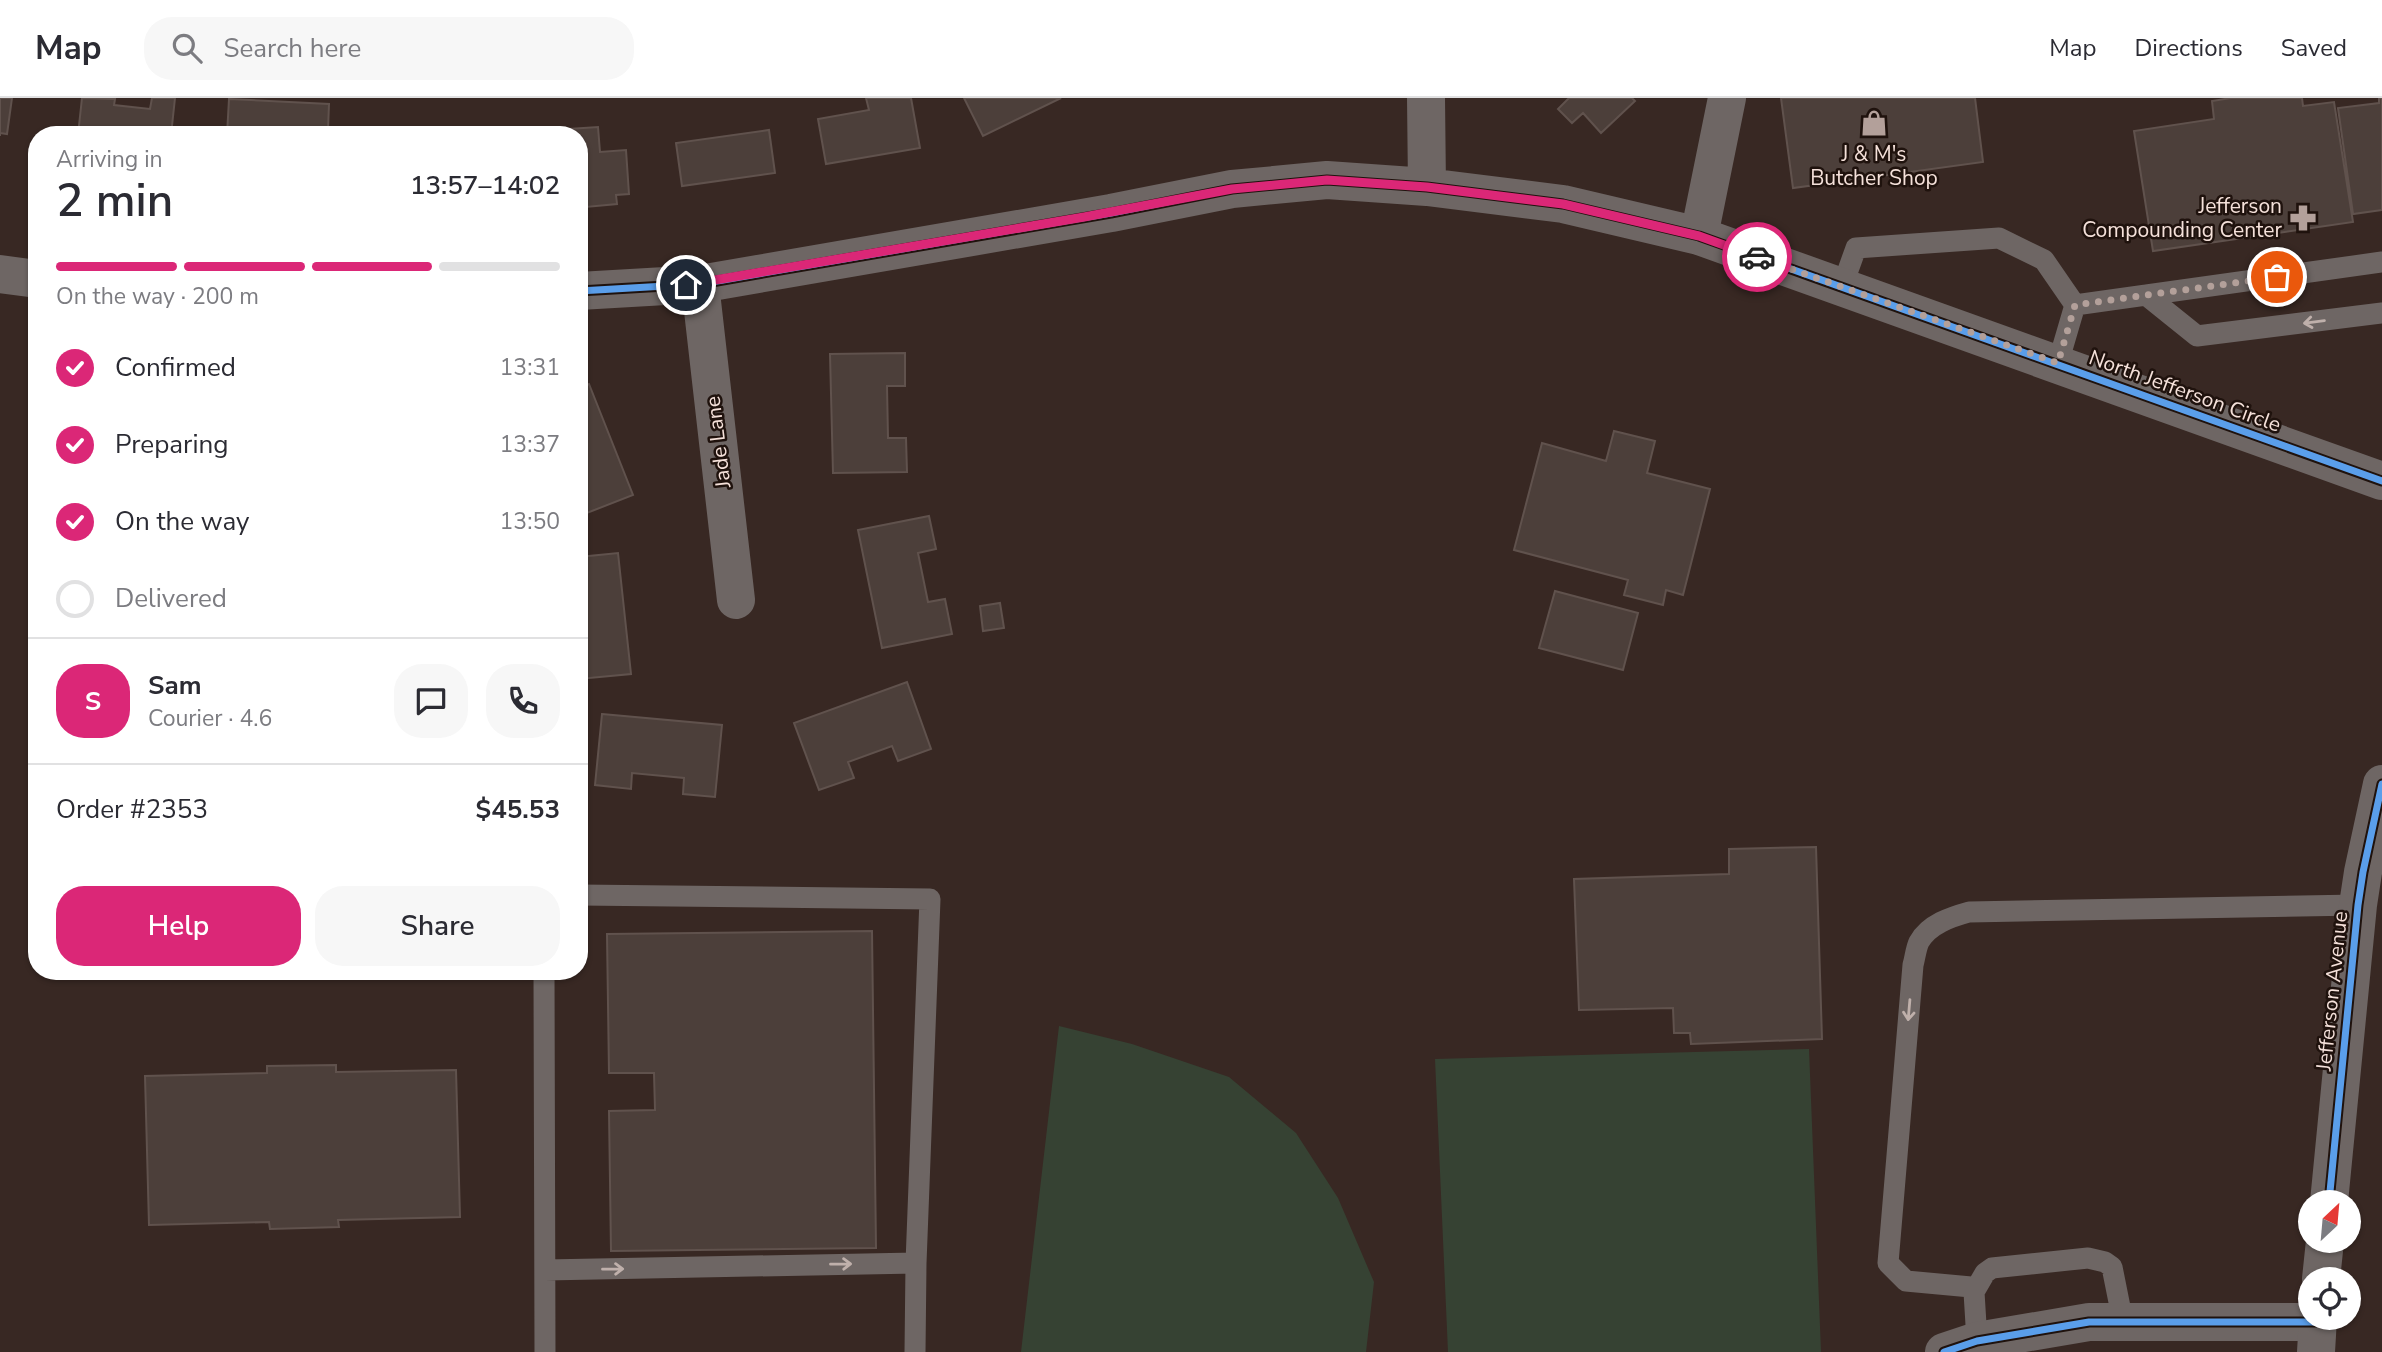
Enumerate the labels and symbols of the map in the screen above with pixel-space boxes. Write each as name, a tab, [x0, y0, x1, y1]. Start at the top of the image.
shop icon: J & M's Butcher Shop	[1859, 108, 1889, 138]
place label: J & M's Butcher Shop	[1810, 140, 1938, 192]
place label: Jefferson Compounding Center	[2082, 192, 2282, 244]
pharmacy icon: Jefferson Compounding Center	[2288, 203, 2318, 233]
courier	[1722, 222, 1792, 292]
pin	[2247, 247, 2307, 307]
pin	[656, 255, 716, 315]
one-way arrow	[2303, 315, 2326, 328]
street label: North Jefferson Circle	[2085, 343, 2285, 439]
street label: Jade Lane	[698, 394, 738, 491]
street label: Jefferson Avenue	[2310, 910, 2354, 1073]
one-way arrow	[1902, 998, 1915, 1020]
north arrow	[2298, 1190, 2361, 1253]
one-way arrow	[829, 1258, 852, 1271]
one-way arrow	[602, 1262, 625, 1276]

